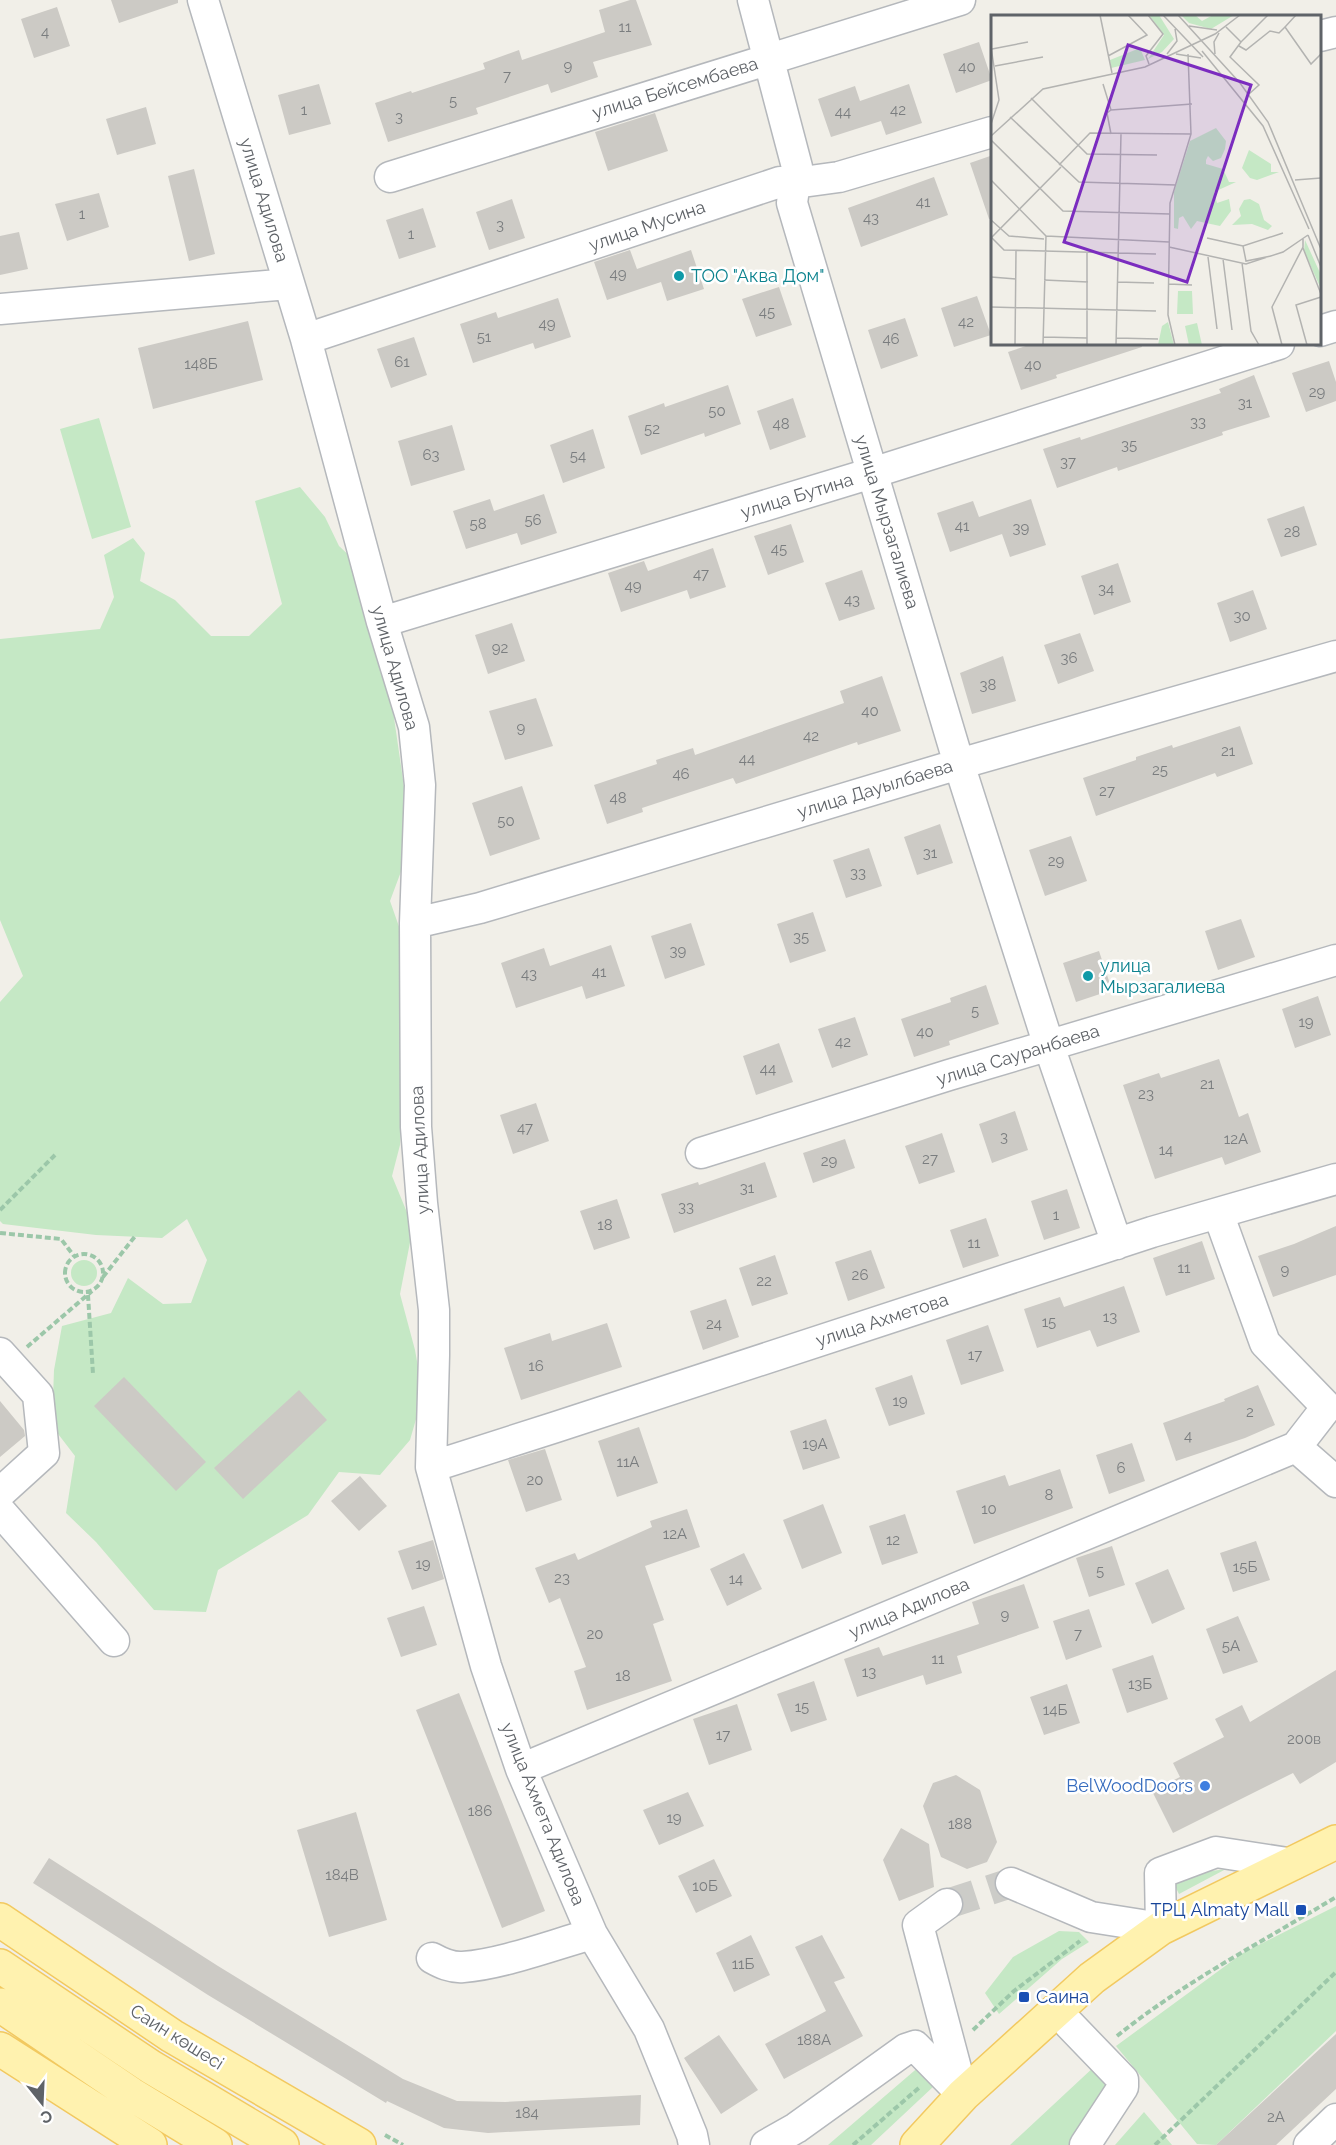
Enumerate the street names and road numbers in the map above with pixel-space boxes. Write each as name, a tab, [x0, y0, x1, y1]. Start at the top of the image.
street label: улица Бейсембаева	[589, 52, 760, 123]
street label: улица Адилова	[236, 135, 293, 264]
street label: улица Мусина	[586, 196, 708, 255]
street label: улица Мырзагалиева	[851, 432, 924, 611]
street label: улица Бутина	[738, 468, 856, 523]
street label: улица Адилова	[368, 603, 423, 733]
street label: улица Дауылбаева	[795, 755, 955, 822]
street label: улица Сауранбаева	[934, 1020, 1102, 1089]
street label: улица Адилова	[406, 1085, 433, 1215]
street label: улица Ахметова	[813, 1288, 951, 1351]
street label: улица Адилова	[845, 1573, 972, 1642]
street label: улица Ахмета Адилова	[497, 1719, 590, 1908]
street label: Саин көшесі	[127, 2000, 228, 2074]

